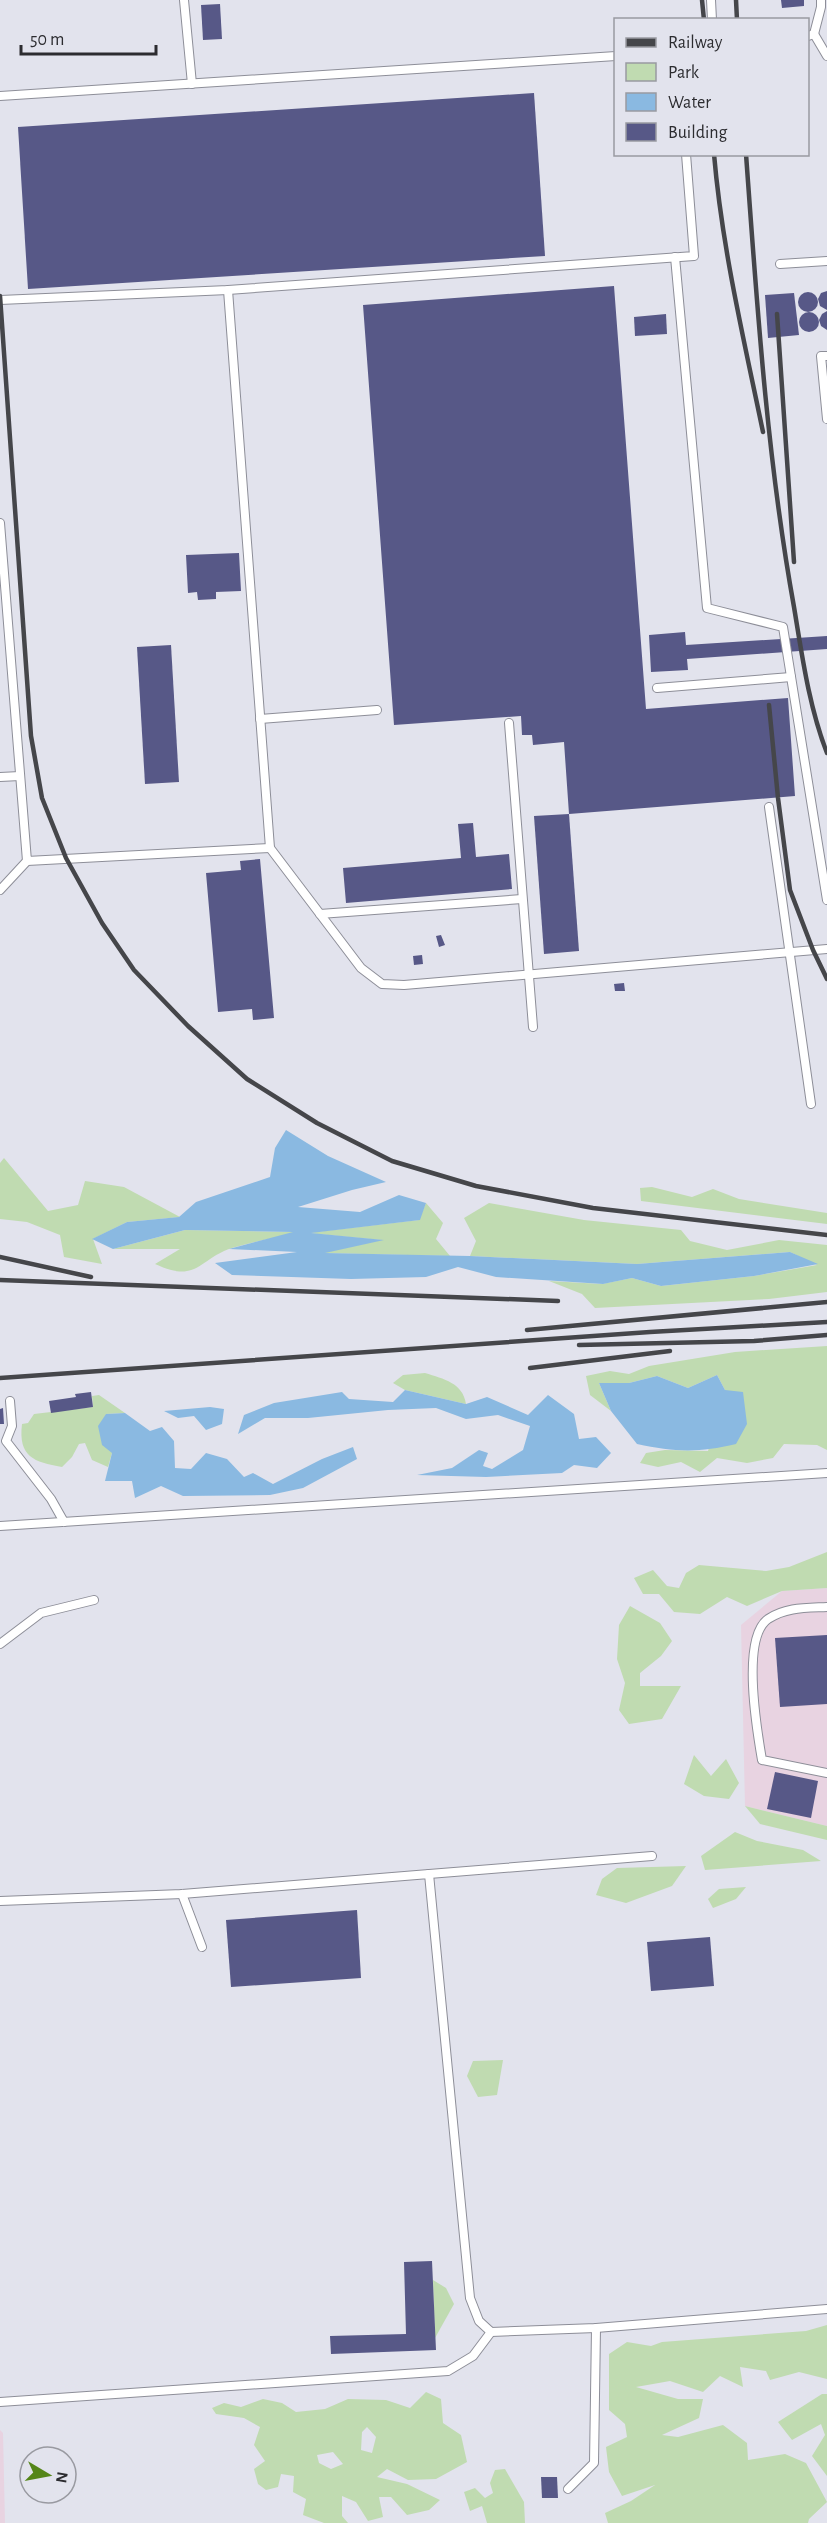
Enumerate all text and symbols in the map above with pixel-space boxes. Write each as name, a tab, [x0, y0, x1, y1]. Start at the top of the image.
scale bar	[21, 18, 156, 56]
legend	[614, 18, 809, 156]
text: 50 m	[30, 31, 64, 49]
text: Railway	[668, 34, 723, 52]
text: Park	[668, 64, 700, 82]
text: Water	[668, 94, 711, 112]
text: Building	[668, 124, 728, 142]
north arrow	[18, 2445, 78, 2505]
text: N	[53, 2471, 71, 2484]

